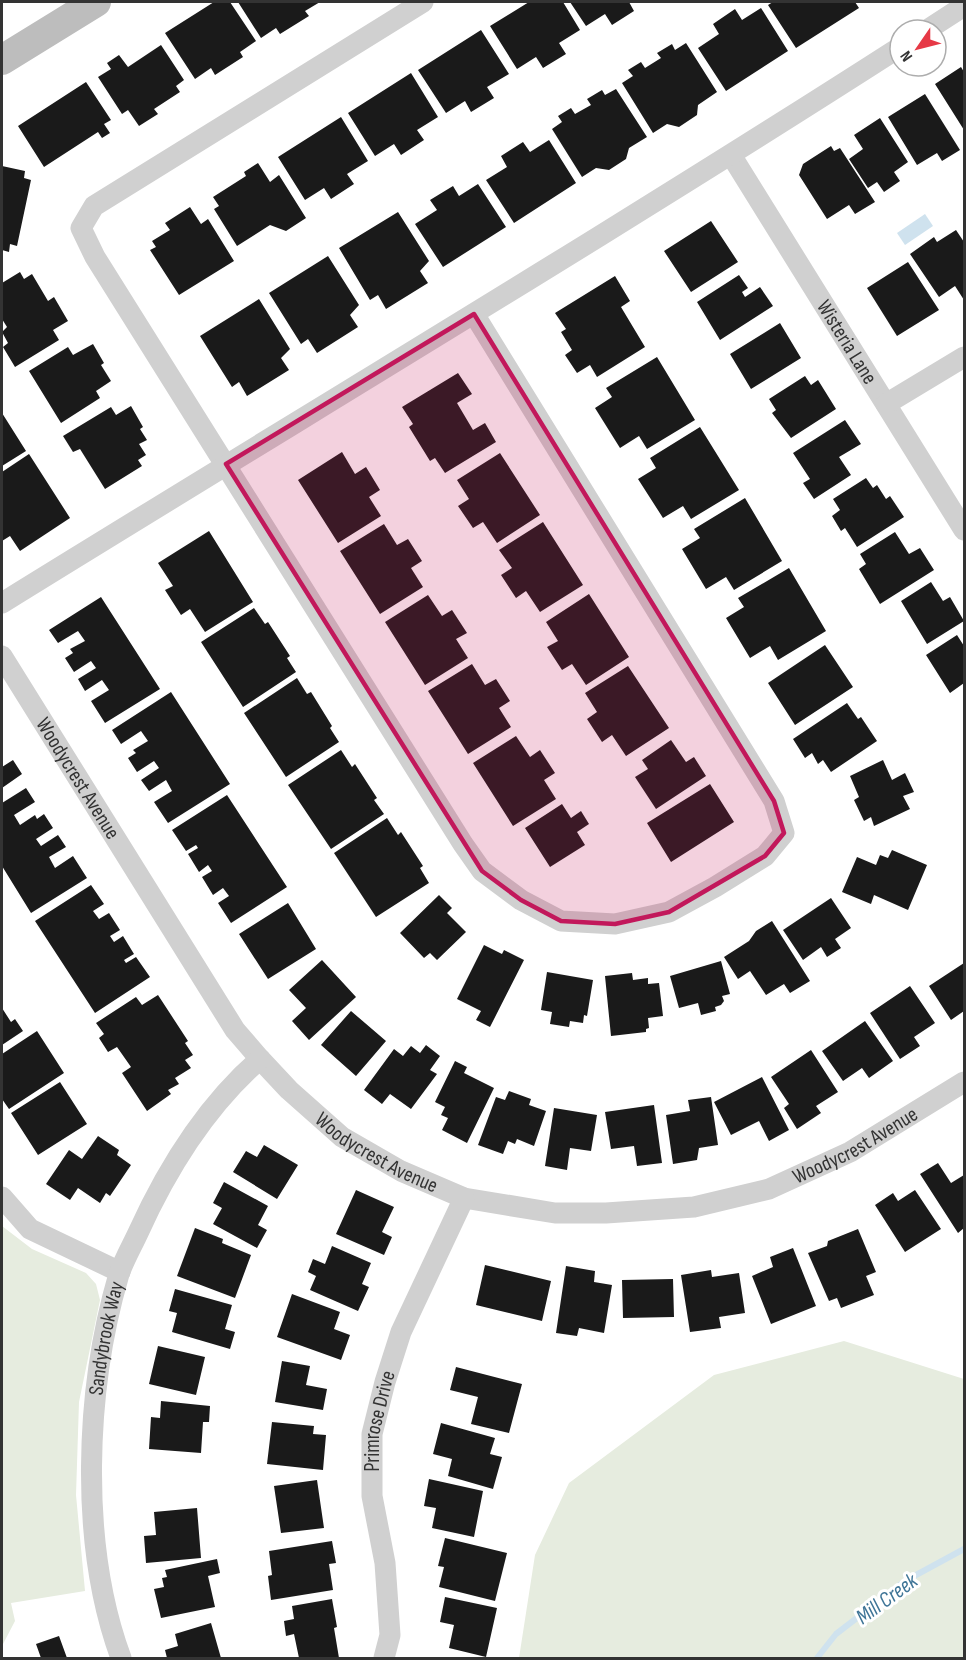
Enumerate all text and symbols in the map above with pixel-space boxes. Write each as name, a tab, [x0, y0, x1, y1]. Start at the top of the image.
north arrow	[888, 18, 948, 78]
text: N	[897, 47, 917, 65]
street label: Wisteria Lane	[811, 295, 882, 389]
street label: Woodycrest Avenue	[30, 713, 125, 844]
street label: Woodycrest Avenue	[789, 1102, 922, 1189]
street label: Woodycrest Avenue	[310, 1107, 442, 1198]
street label: Sandybrook Way	[84, 1279, 129, 1397]
street label: Primrose Drive	[360, 1367, 401, 1472]
water label: Mill Creek	[851, 1567, 924, 1631]

